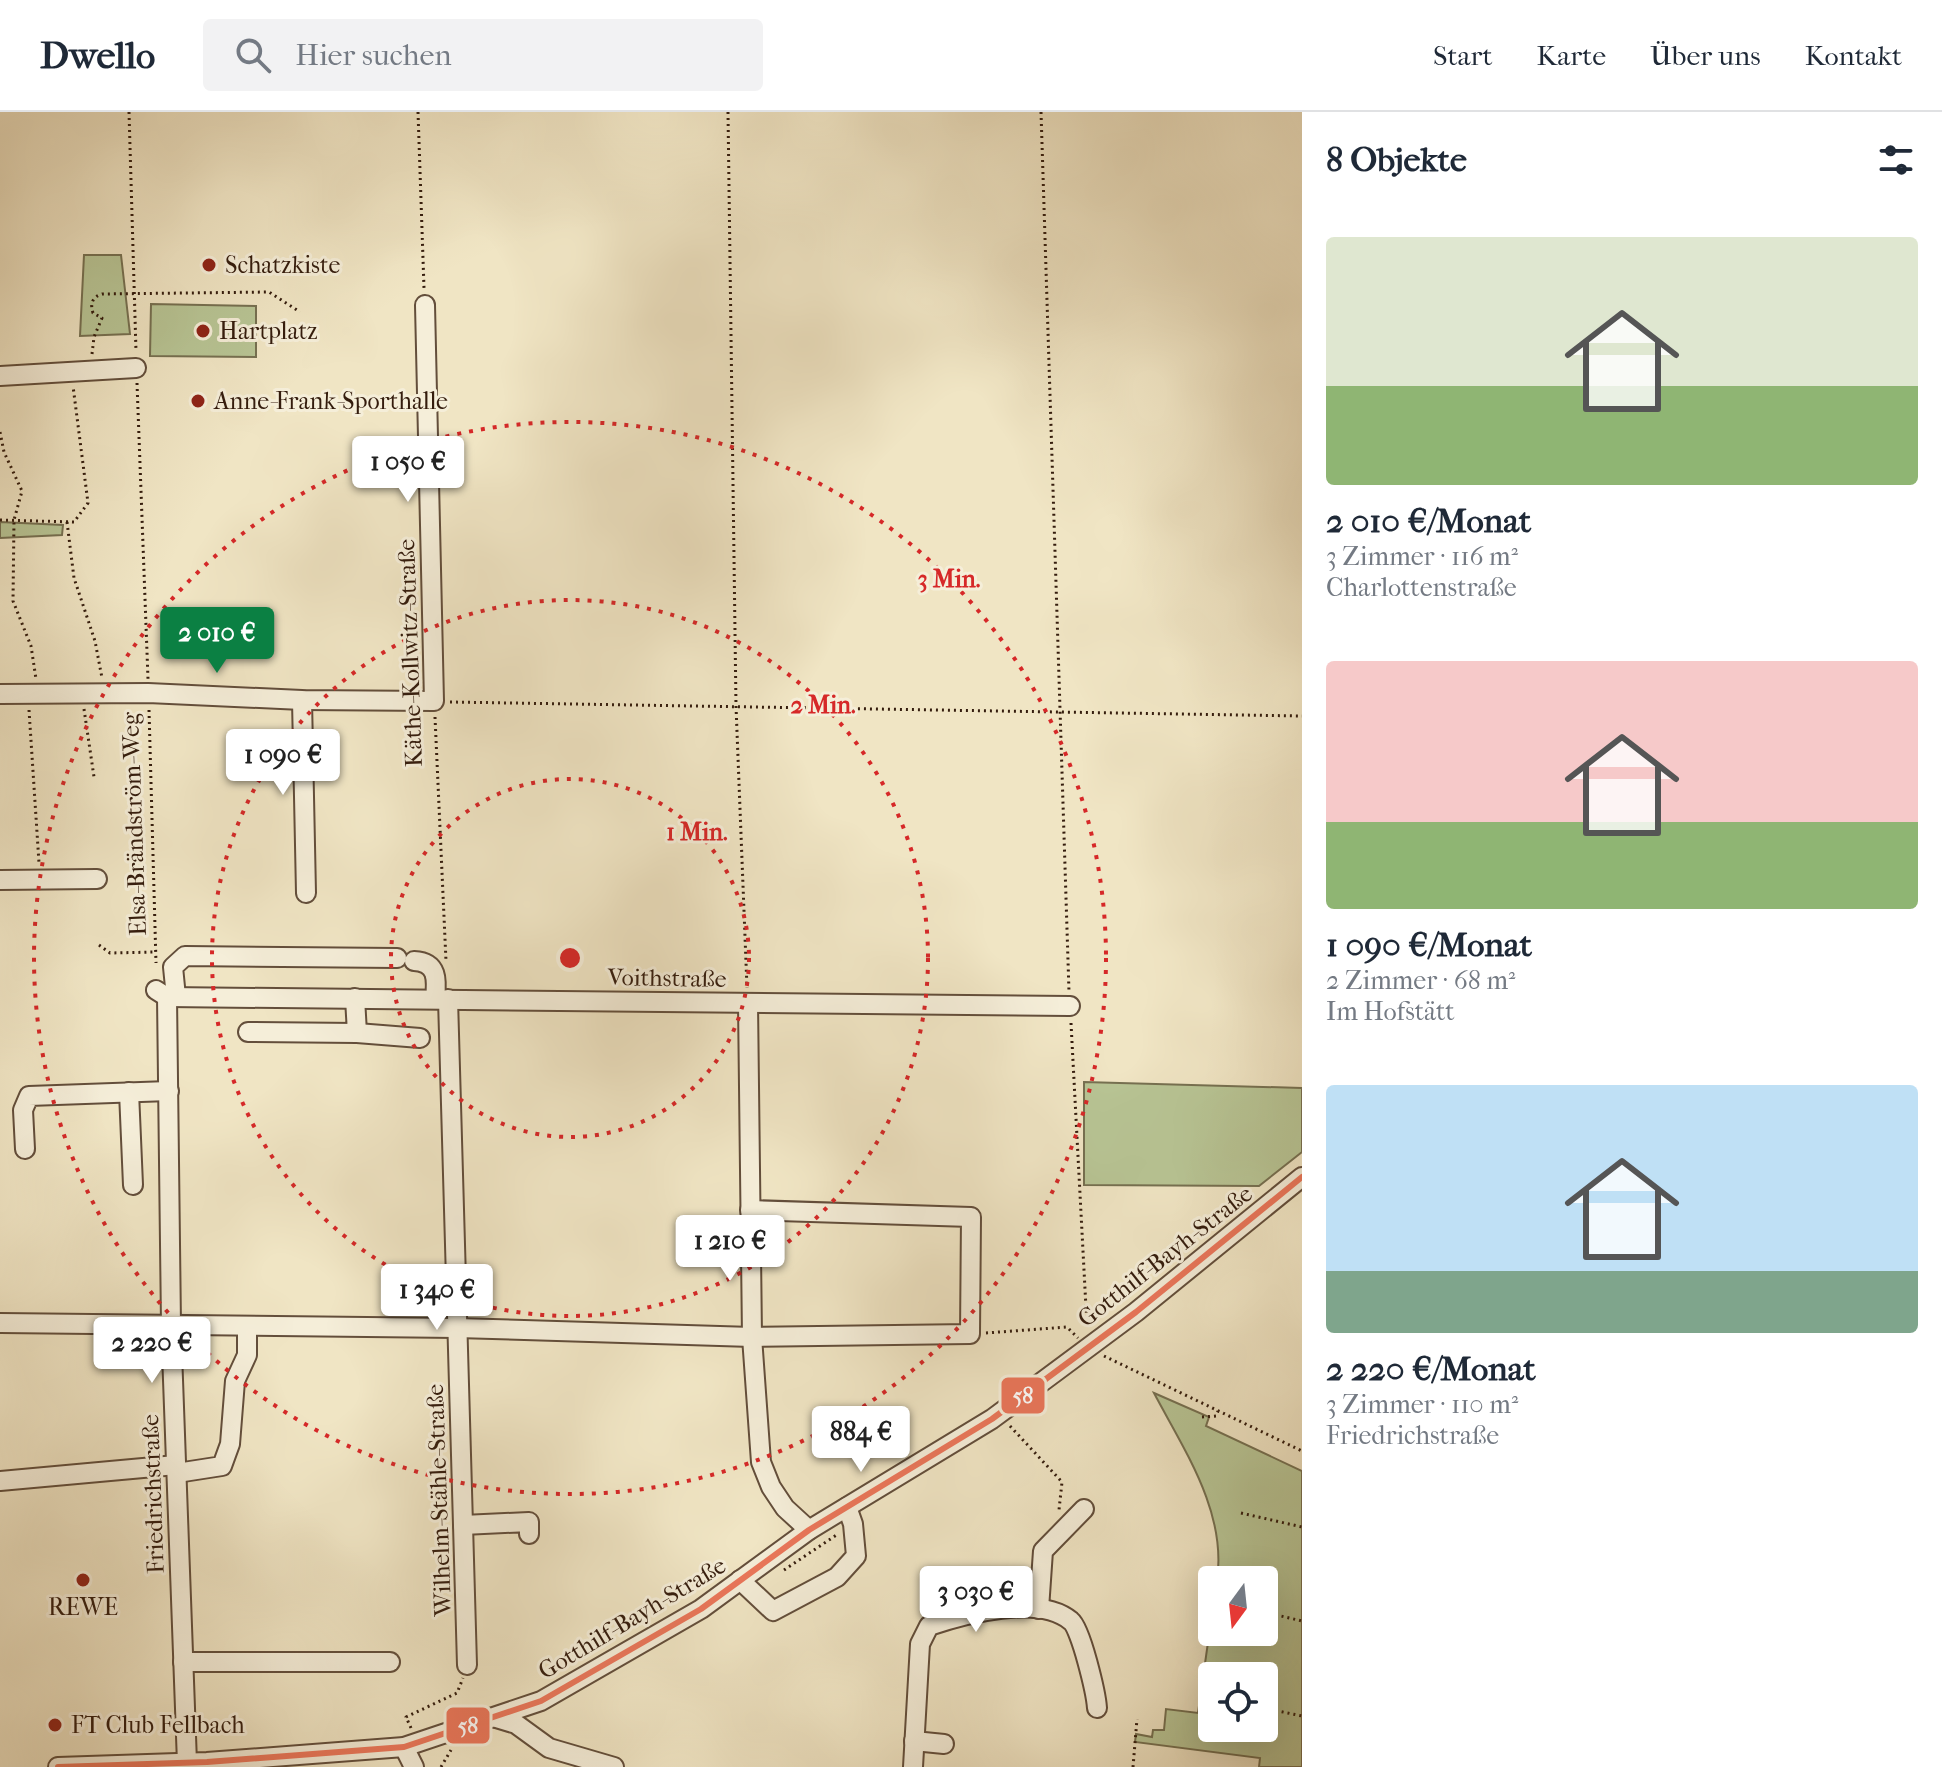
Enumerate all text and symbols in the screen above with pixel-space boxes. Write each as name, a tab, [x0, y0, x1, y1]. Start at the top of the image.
search box	[203, 19, 763, 91]
text: Dwello	[40, 33, 155, 78]
icon: search	[231, 33, 275, 77]
text: Hier suchen	[295, 38, 452, 73]
text: Start	[1433, 39, 1493, 72]
text: Karte	[1537, 39, 1606, 72]
text: Über uns	[1650, 39, 1761, 72]
text: Kontakt	[1805, 39, 1902, 72]
icon: filters	[1874, 138, 1918, 182]
text: 8 Objekte	[1326, 140, 1467, 180]
place label: Schatzkiste	[225, 251, 341, 279]
marker: Schatzkiste	[200, 256, 218, 274]
icon: home	[1550, 289, 1694, 433]
place label: Hartplatz	[219, 317, 318, 345]
marker: Hartplatz	[194, 322, 212, 340]
place label: Anne-Frank-Sporthalle	[213, 387, 448, 415]
marker: Anne-Frank-Sporthalle	[189, 392, 207, 410]
pin: 1 050 €	[334, 436, 482, 504]
text: 1 050 €	[370, 446, 446, 477]
text: 2 010 €/Monat	[1326, 501, 1531, 541]
street label: Käthe-Kollwitz-Straße	[392, 538, 428, 768]
text: 3 Zimmer · 116 m²	[1326, 541, 1518, 572]
text: 3 Min.	[918, 565, 981, 593]
text: Charlottenstraße	[1326, 572, 1517, 603]
pin: 2 010 €	[143, 607, 291, 675]
text: 2 010 €	[178, 617, 256, 648]
text: 2 Min.	[790, 691, 856, 719]
street label: Elsa-Brändström-Weg	[116, 711, 152, 936]
icon: home	[1550, 713, 1694, 857]
pin: 1 090 €	[209, 729, 357, 797]
text: 1 090 €	[244, 739, 322, 770]
text: 1 Min.	[666, 818, 728, 846]
text: 1 090 €/Monat	[1326, 925, 1532, 965]
centre of rings	[556, 944, 584, 972]
street label: Voithstraße	[606, 963, 727, 993]
text: 2 Zimmer · 68 m²	[1326, 965, 1515, 996]
text: Im Hofstätt	[1326, 996, 1455, 1027]
icon: home	[1550, 1137, 1694, 1281]
street label: Gotthilf-Bayh-Straße	[1072, 1179, 1258, 1333]
pin: 1 210 €	[656, 1215, 804, 1283]
text: 1 210 €	[694, 1225, 766, 1256]
pin: 1 340 €	[363, 1264, 511, 1332]
text: 1 340 €	[399, 1274, 475, 1305]
pin: 2 220 €	[78, 1317, 226, 1385]
text: 2 220 €	[111, 1327, 193, 1358]
text: 2 220 €/Monat	[1326, 1349, 1536, 1389]
line badge: 58	[1000, 1376, 1046, 1415]
street label: Wilhelm-Stähle-Straße	[421, 1383, 457, 1618]
text: 58	[1013, 1383, 1033, 1409]
text: 3 Zimmer · 110 m²	[1326, 1389, 1518, 1420]
pin: 884 €	[805, 1406, 917, 1474]
street label: Friedrichstraße	[136, 1414, 170, 1574]
text: 884 €	[830, 1416, 892, 1447]
text: Friedrichstraße	[1326, 1420, 1499, 1451]
street label: Gotthilf-Bayh-Straße	[533, 1551, 731, 1685]
pin: 3 030 €	[902, 1566, 1050, 1634]
north arrow	[1198, 1566, 1278, 1646]
map controls	[1198, 1566, 1278, 1742]
marker: REWE	[74, 1571, 92, 1589]
text: 3 030 €	[938, 1576, 1014, 1607]
place label: REWE	[48, 1593, 118, 1621]
button: locate	[1198, 1662, 1278, 1742]
line badge: 58	[445, 1706, 491, 1745]
place label: FT Club Fellbach	[71, 1711, 245, 1739]
text: 58	[458, 1713, 478, 1739]
marker: FT Club Fellbach	[46, 1716, 64, 1734]

